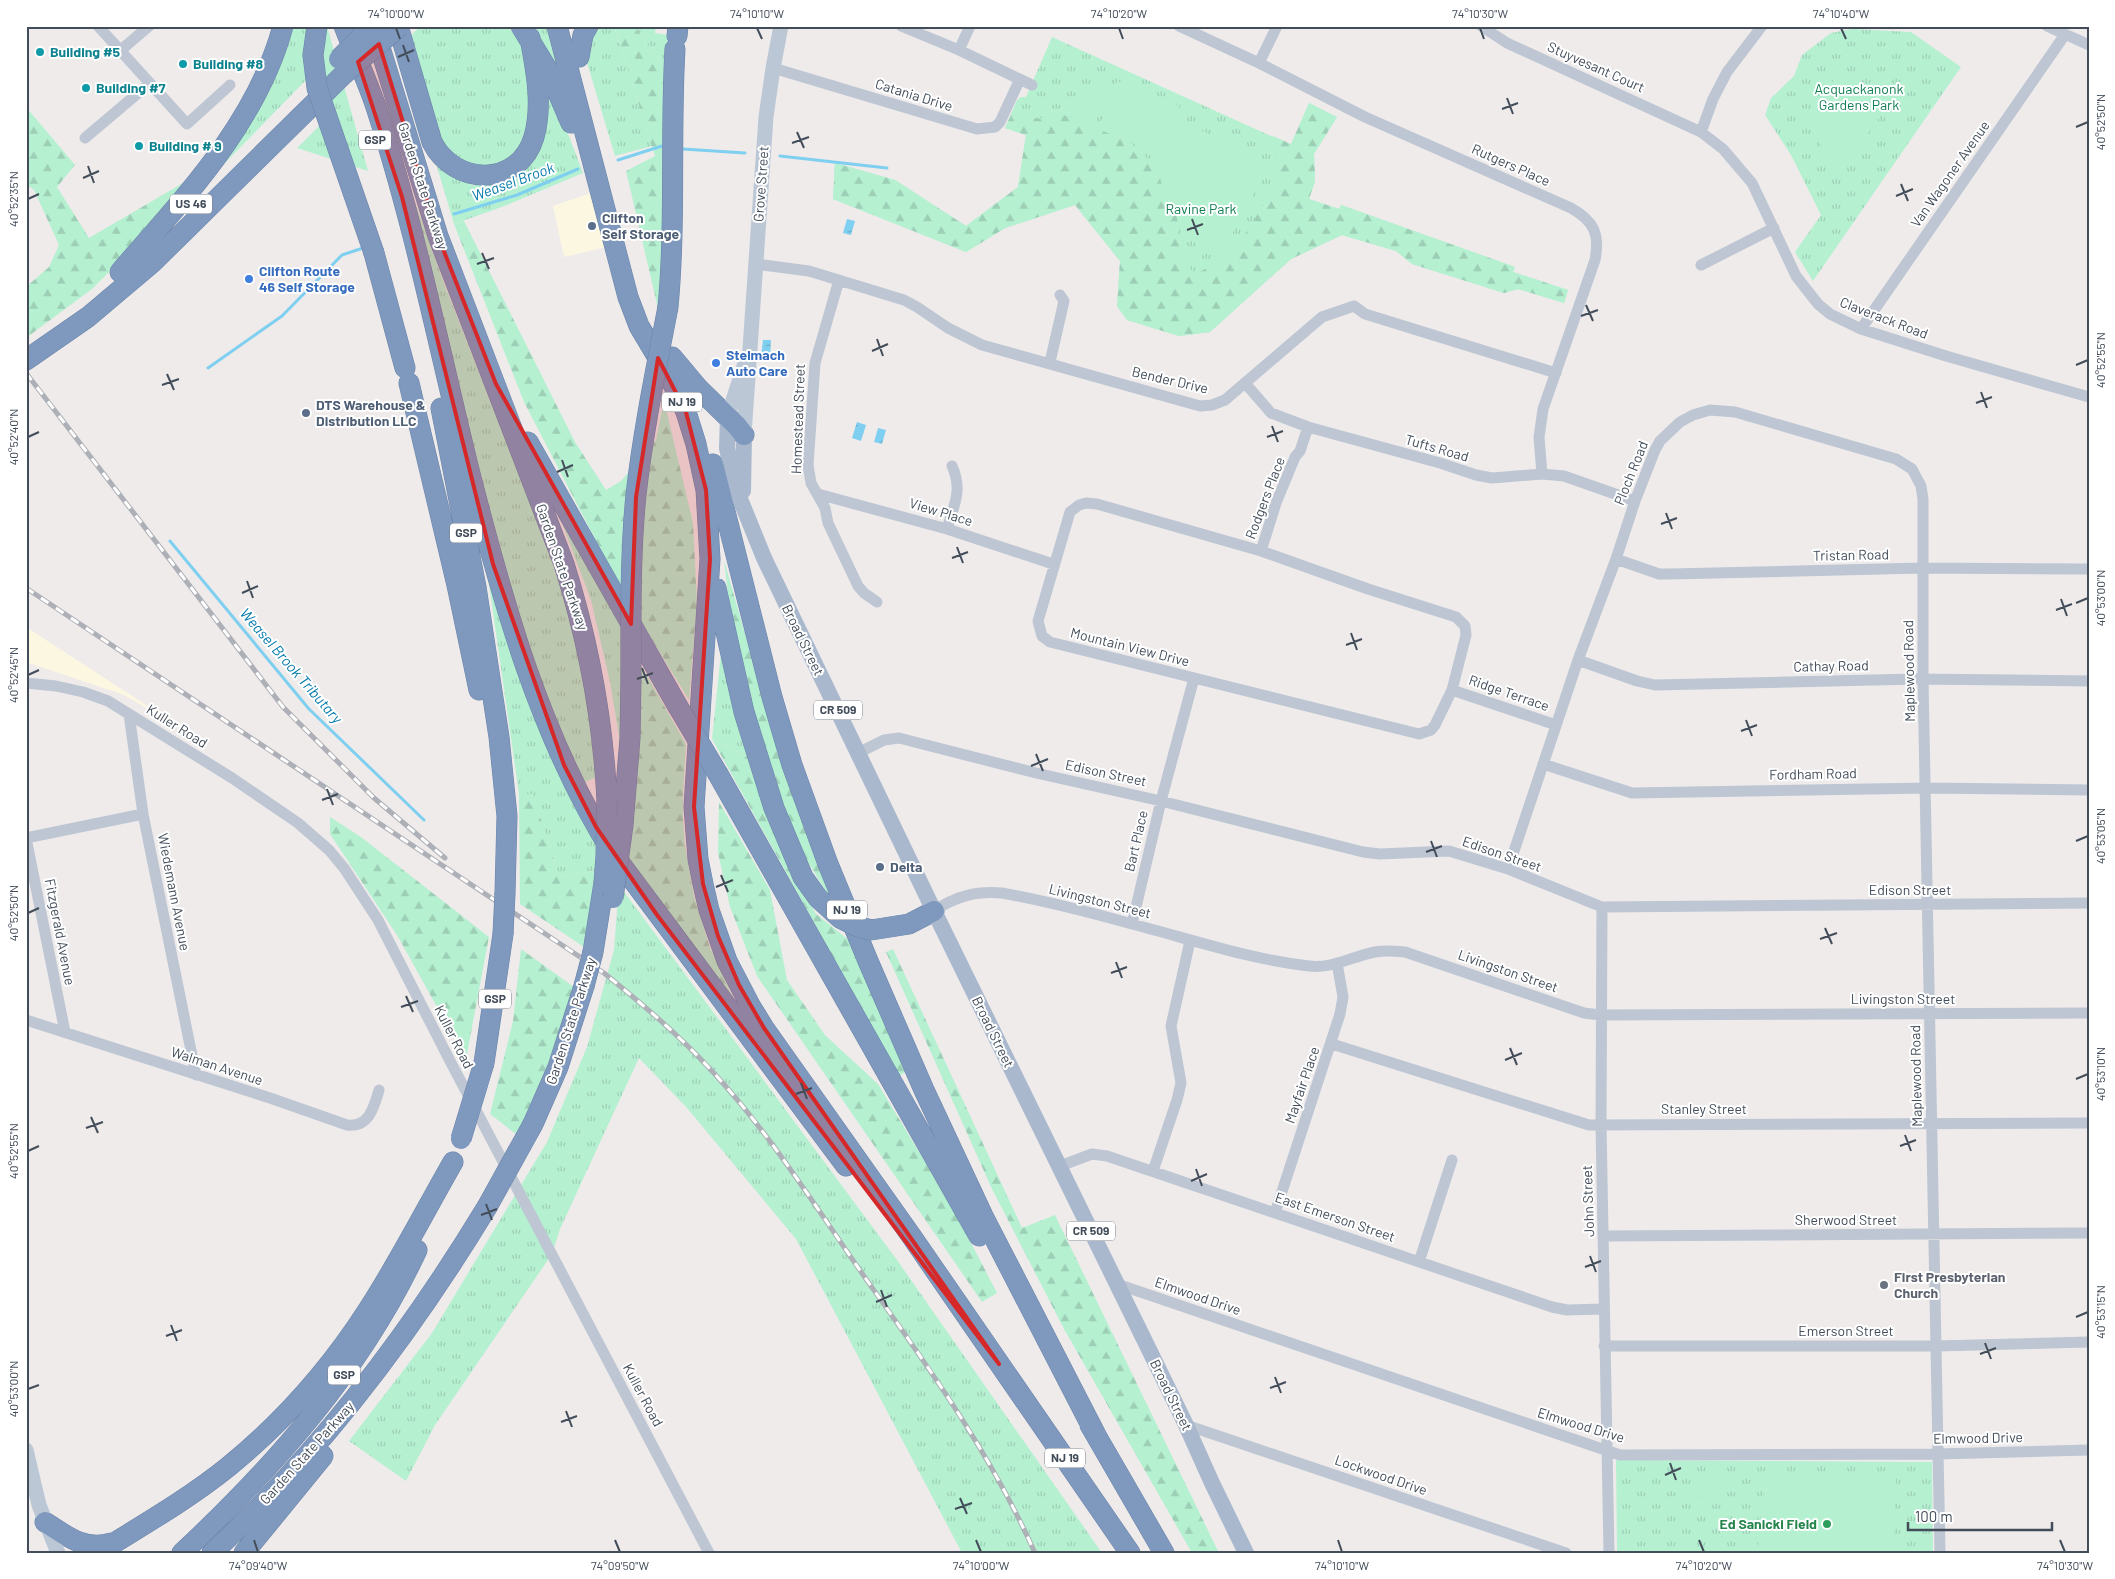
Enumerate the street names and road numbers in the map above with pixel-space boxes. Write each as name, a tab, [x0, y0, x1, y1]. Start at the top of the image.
street label: Stuyvesant Court	[1545, 38, 1647, 96]
street label: Catania Drive	[873, 75, 955, 114]
street label: Van Wagoner Avenue	[1906, 117, 1993, 230]
street label: Garden State Parkway	[395, 120, 452, 252]
road number: GSP	[359, 130, 391, 150]
street label: Rutgers Place	[1469, 140, 1553, 189]
street label: Grove Street	[749, 146, 772, 222]
road number: US 46	[170, 194, 212, 213]
street label: Claverack Road	[1838, 293, 1931, 342]
street label: Bender Drive	[1130, 362, 1210, 397]
street label: Homestead Street	[787, 364, 808, 474]
road number: NJ 19	[662, 392, 702, 412]
street label: Tufts Road	[1403, 430, 1471, 465]
street label: Ploch Road	[1610, 438, 1651, 507]
street label: Rodgers Place	[1241, 454, 1288, 541]
street label: View Place	[907, 494, 975, 529]
street label: Garden State Parkway	[533, 501, 592, 633]
road number: GSP	[450, 524, 482, 542]
street label: Tristan Road	[1813, 545, 1889, 564]
street label: Broad Street	[779, 601, 828, 678]
street label: Maplewood Road	[1899, 620, 1918, 722]
street label: Mountain View Drive	[1069, 624, 1191, 670]
street label: Cathay Road	[1793, 656, 1869, 675]
street label: Ridge Terrace	[1467, 671, 1552, 714]
street label: Kuller Road	[144, 700, 211, 751]
road number: CR 509	[814, 700, 862, 720]
street label: Edison Street	[1064, 756, 1148, 789]
street label: Fordham Road	[1769, 764, 1857, 783]
street label: Bart Place	[1120, 809, 1151, 873]
street label: Wiedemann Avenue	[155, 832, 194, 952]
street label: Edison Street	[1460, 832, 1544, 875]
street label: Fitzgerald Avenue	[42, 877, 79, 987]
street label: Livingston Street	[1047, 880, 1153, 921]
street label: Edison Street	[1869, 881, 1951, 898]
road number: NJ 19	[827, 900, 867, 920]
street label: Livingston Street	[1456, 945, 1560, 996]
street label: Garden State Parkway	[542, 955, 599, 1087]
road number: GSP	[479, 990, 511, 1009]
street label: Livingston Street	[1851, 990, 1955, 1007]
street label: Broad Street	[969, 993, 1018, 1070]
street label: Kuller Road	[431, 1002, 478, 1071]
street label: Maplewood Road	[1906, 1025, 1925, 1127]
street label: Walman Avenue	[169, 1043, 265, 1088]
street label: Mayfair Place	[1280, 1044, 1323, 1126]
street label: Stanley Street	[1661, 1100, 1747, 1117]
street label: John Street	[1578, 1165, 1597, 1237]
street label: East Emerson Street	[1273, 1188, 1397, 1245]
street label: Sherwood Street	[1795, 1211, 1897, 1228]
road number: CR 509	[1067, 1222, 1115, 1240]
street label: Elmwood Drive	[1153, 1273, 1243, 1318]
street label: Emerson Street	[1798, 1322, 1894, 1339]
street label: Broad Street	[1147, 1356, 1196, 1433]
street label: Kuller Road	[620, 1360, 667, 1429]
road number: GSP	[328, 1366, 360, 1384]
street label: Garden State Parkway	[256, 1397, 358, 1508]
street label: Elmwood Drive	[1536, 1403, 1627, 1446]
street label: Elmwood Drive	[1933, 1428, 2023, 1447]
road number: NJ 19	[1045, 1449, 1085, 1468]
street label: Lockwood Drive	[1333, 1451, 1430, 1498]

